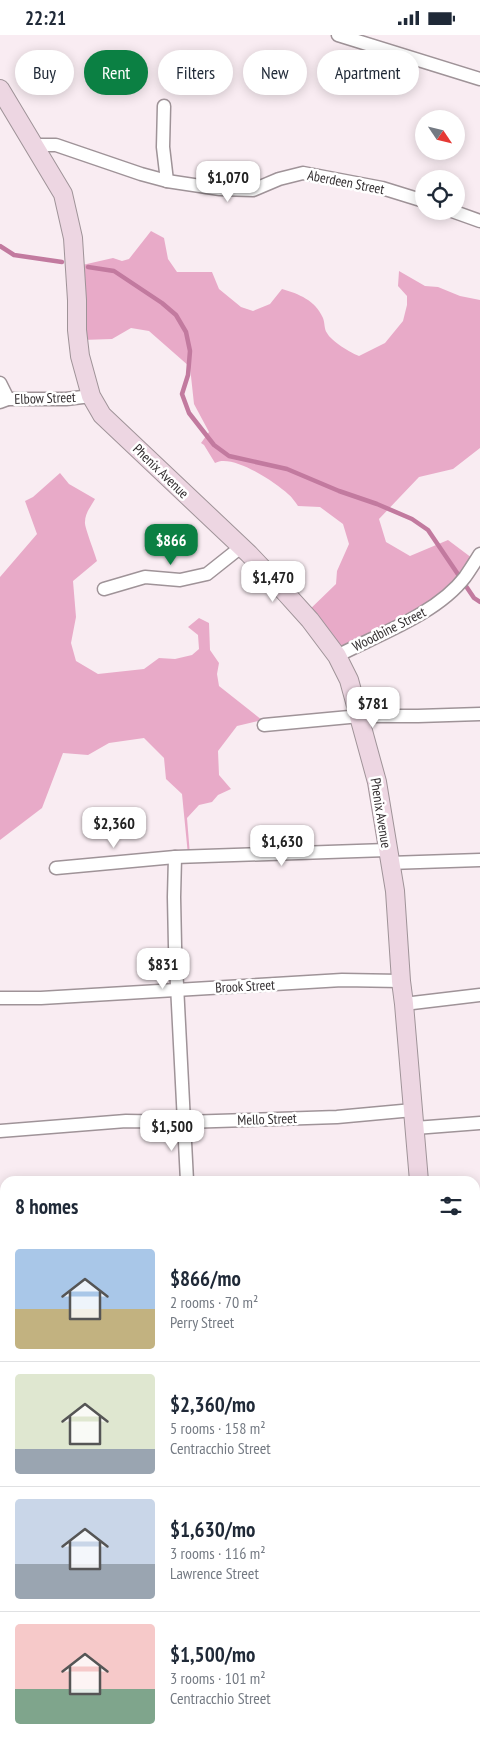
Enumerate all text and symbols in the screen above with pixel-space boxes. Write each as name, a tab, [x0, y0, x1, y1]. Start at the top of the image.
text: 22:21	[25, 6, 66, 30]
chip: Buy	[15, 50, 74, 95]
chip: Rent	[84, 50, 148, 95]
chip: Filters	[158, 50, 233, 95]
chip: New	[243, 50, 307, 95]
chip: Apartment	[317, 50, 419, 95]
north arrow	[415, 110, 465, 160]
map controls	[415, 110, 465, 220]
pin: $1,070	[187, 161, 269, 203]
street label: Aberdeen Street	[306, 166, 386, 198]
text: $1,070	[207, 167, 249, 187]
button: locate	[415, 170, 465, 220]
street label: Elbow Street	[14, 388, 76, 408]
street label: Phenix Avenue	[129, 440, 193, 502]
pin: $866	[141, 523, 201, 566]
text: $866	[156, 530, 186, 550]
pin: $1,470	[232, 561, 314, 603]
text: $1,470	[252, 567, 294, 587]
street label: Woodbine Street	[349, 603, 429, 655]
pin: $781	[343, 687, 403, 729]
text: $781	[358, 693, 388, 713]
street label: Phenix Avenue	[367, 777, 395, 850]
pin: $2,360	[73, 807, 155, 849]
text: $2,360	[93, 813, 135, 833]
pin: $1,630	[241, 825, 323, 867]
text: $1,630	[261, 831, 303, 851]
pin: $831	[133, 947, 193, 990]
text: $831	[148, 954, 178, 974]
street label: Brook Street	[215, 975, 275, 997]
pin: $1,500	[131, 1109, 213, 1152]
street label: Mello Street	[237, 1109, 297, 1129]
text: $1,500	[151, 1116, 193, 1136]
icon: filters	[437, 1192, 465, 1220]
text: 8 homes	[15, 1193, 78, 1220]
text: $866/mo	[170, 1265, 241, 1292]
icon: home	[55, 1269, 115, 1329]
text: 2 rooms · 70 m²	[170, 1292, 258, 1312]
text: Perry Street	[170, 1312, 234, 1332]
text: $2,360/mo	[170, 1391, 255, 1418]
icon: home	[55, 1394, 115, 1454]
text: 5 rooms · 158 m²	[170, 1418, 266, 1438]
text: Centracchio Street	[170, 1438, 271, 1458]
text: $1,630/mo	[170, 1516, 255, 1543]
icon: home	[55, 1519, 115, 1579]
text: 3 rooms · 116 m²	[170, 1543, 266, 1563]
text: Lawrence Street	[170, 1563, 259, 1583]
text: $1,500/mo	[170, 1641, 255, 1668]
icon: home	[55, 1644, 115, 1704]
text: 3 rooms · 101 m²	[170, 1668, 266, 1688]
text: Centracchio Street	[170, 1688, 271, 1708]

